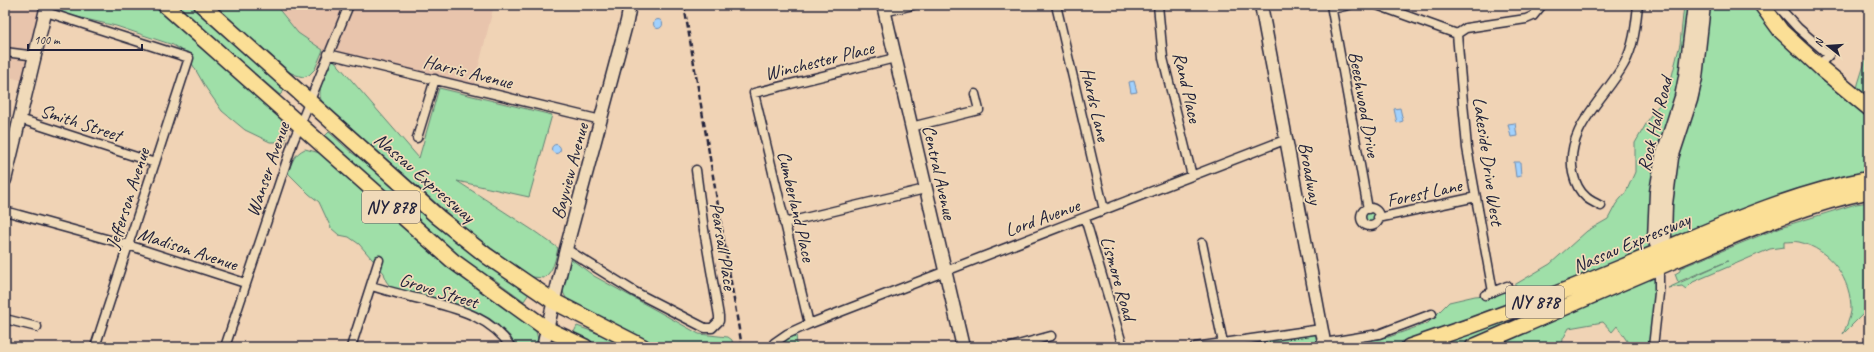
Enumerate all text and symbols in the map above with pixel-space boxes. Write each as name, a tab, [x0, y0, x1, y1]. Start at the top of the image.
scale bar	[28, 26, 142, 52]
north arrow	[1808, 26, 1848, 66]
text: 100 m	[34, 32, 61, 48]
street label: Winchester Place	[762, 35, 878, 86]
text: N	[1811, 36, 1827, 48]
street label: Harris Avenue	[421, 49, 517, 95]
street label: Rand Place	[1167, 50, 1207, 127]
street label: Beechwood Drive	[1343, 50, 1385, 161]
street label: Hards Lane	[1075, 65, 1116, 145]
street label: Rock Hall Road	[1632, 71, 1679, 174]
street label: Lakeside Drive West	[1467, 96, 1509, 228]
street label: Smith Street	[37, 99, 127, 148]
street label: Wanser Avenue	[241, 117, 296, 220]
street label: Bayview Avenue	[546, 119, 595, 222]
street label: Central Avenue	[917, 123, 962, 223]
street label: Nassau Expressway	[369, 128, 481, 229]
street label: Broadway	[1293, 140, 1328, 208]
street label: Jefferson Avenue	[100, 143, 156, 253]
street label: Cumberland Place	[772, 149, 821, 266]
street label: Forest Lane	[1385, 173, 1466, 213]
road number: NY 878	[362, 191, 420, 223]
street label: Lord Avenue	[1002, 193, 1085, 242]
street label: Pearsall Place	[704, 201, 742, 293]
street label: Nassau Expressway	[1569, 207, 1695, 278]
street label: Madison Avenue	[135, 222, 242, 277]
street label: Lismore Road	[1095, 234, 1142, 326]
street label: Grove Street	[397, 268, 483, 315]
road number: NY 878	[1506, 286, 1564, 318]

